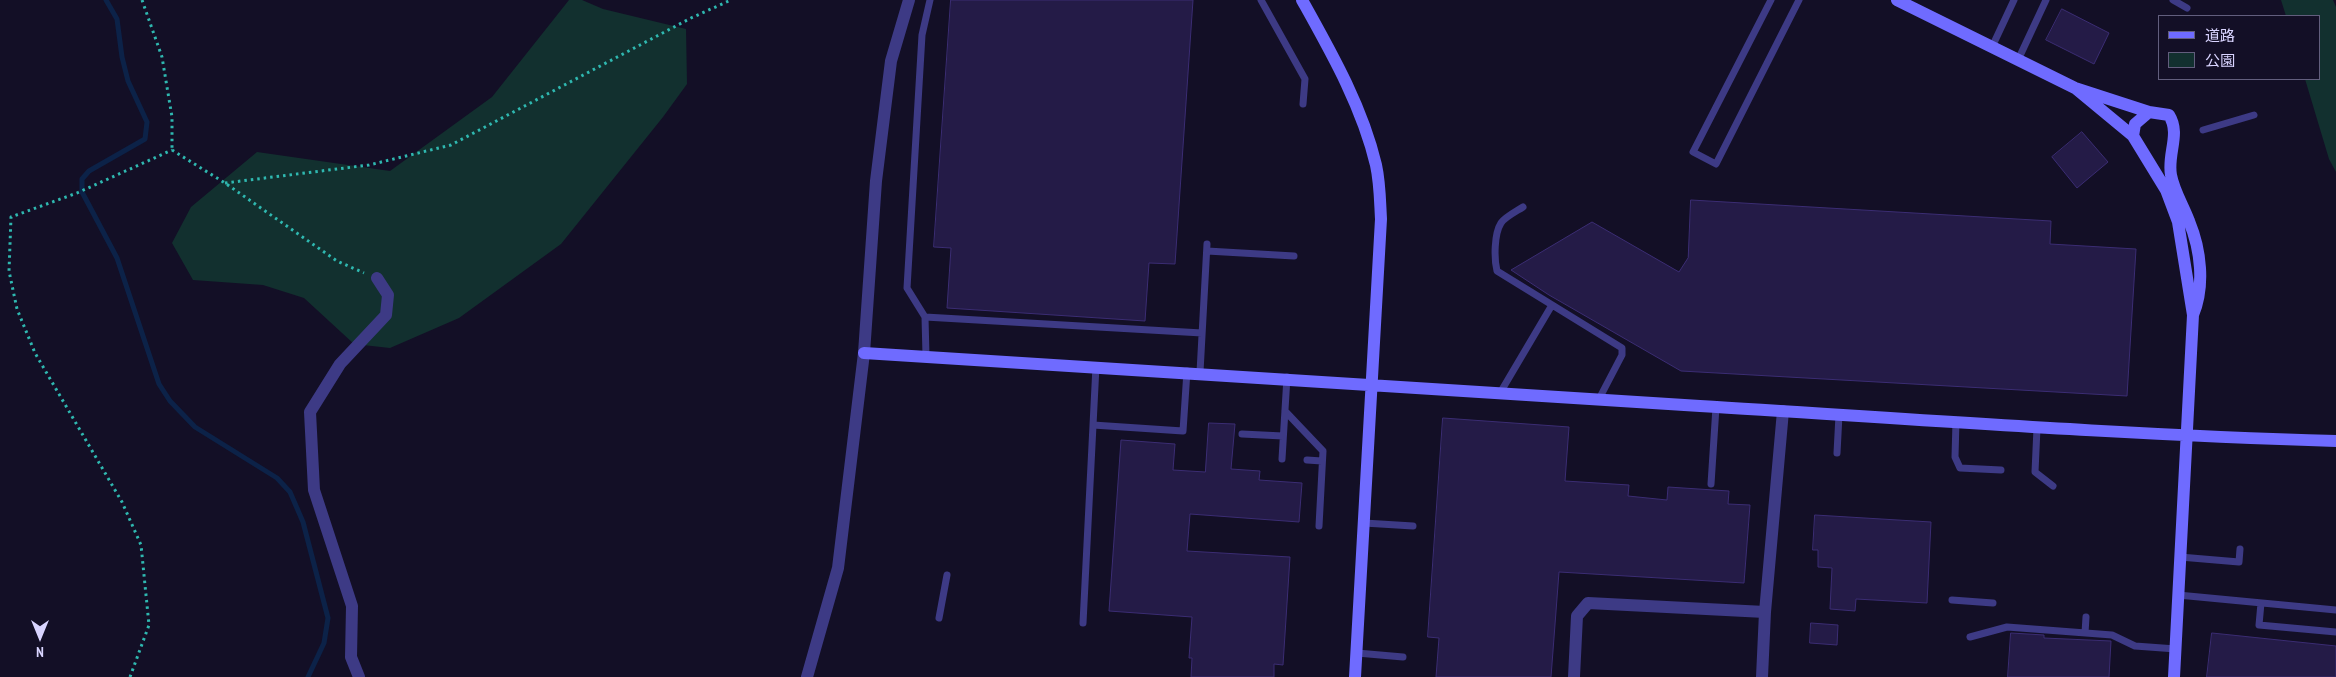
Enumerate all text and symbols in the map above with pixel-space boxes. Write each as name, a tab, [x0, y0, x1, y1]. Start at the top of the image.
legend	[2158, 15, 2321, 80]
text: 道路	[2205, 26, 2235, 45]
text: 公園	[2205, 51, 2235, 70]
north arrow	[15, 612, 65, 662]
text: N	[36, 643, 44, 661]

